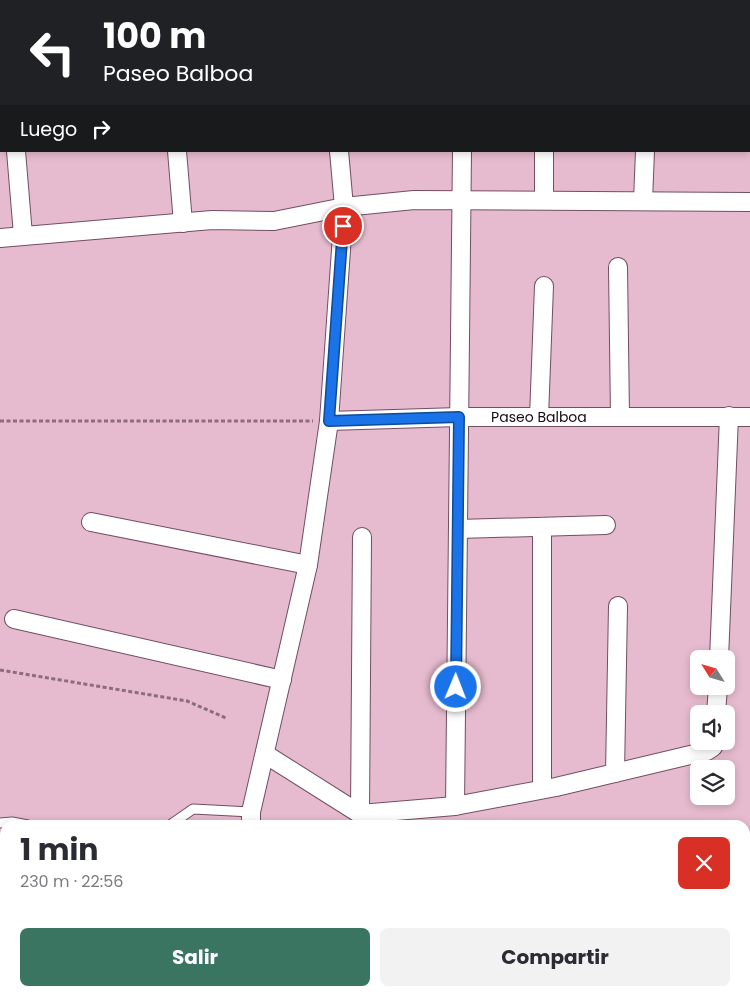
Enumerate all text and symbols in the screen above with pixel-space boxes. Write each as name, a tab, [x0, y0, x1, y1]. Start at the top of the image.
text: 100 m	[103, 11, 206, 60]
icon: left	[20, 20, 85, 85]
text: Paseo Balboa	[103, 58, 253, 89]
icon: right	[87, 115, 115, 143]
text: Luego	[20, 116, 77, 143]
pin	[322, 205, 364, 247]
icon: arrive	[329, 212, 357, 240]
street label: Paseo Balboa	[491, 407, 587, 427]
north arrow	[690, 650, 735, 695]
map controls	[690, 650, 735, 805]
position arrow	[429, 660, 481, 712]
button: sound	[690, 705, 735, 750]
button: layers	[690, 760, 735, 805]
text: 1 min	[20, 828, 98, 871]
button: close	[678, 837, 730, 889]
text: 230 m · 22:56	[20, 870, 123, 893]
button: Salir	[20, 928, 370, 986]
button: Compartir	[380, 928, 730, 986]

